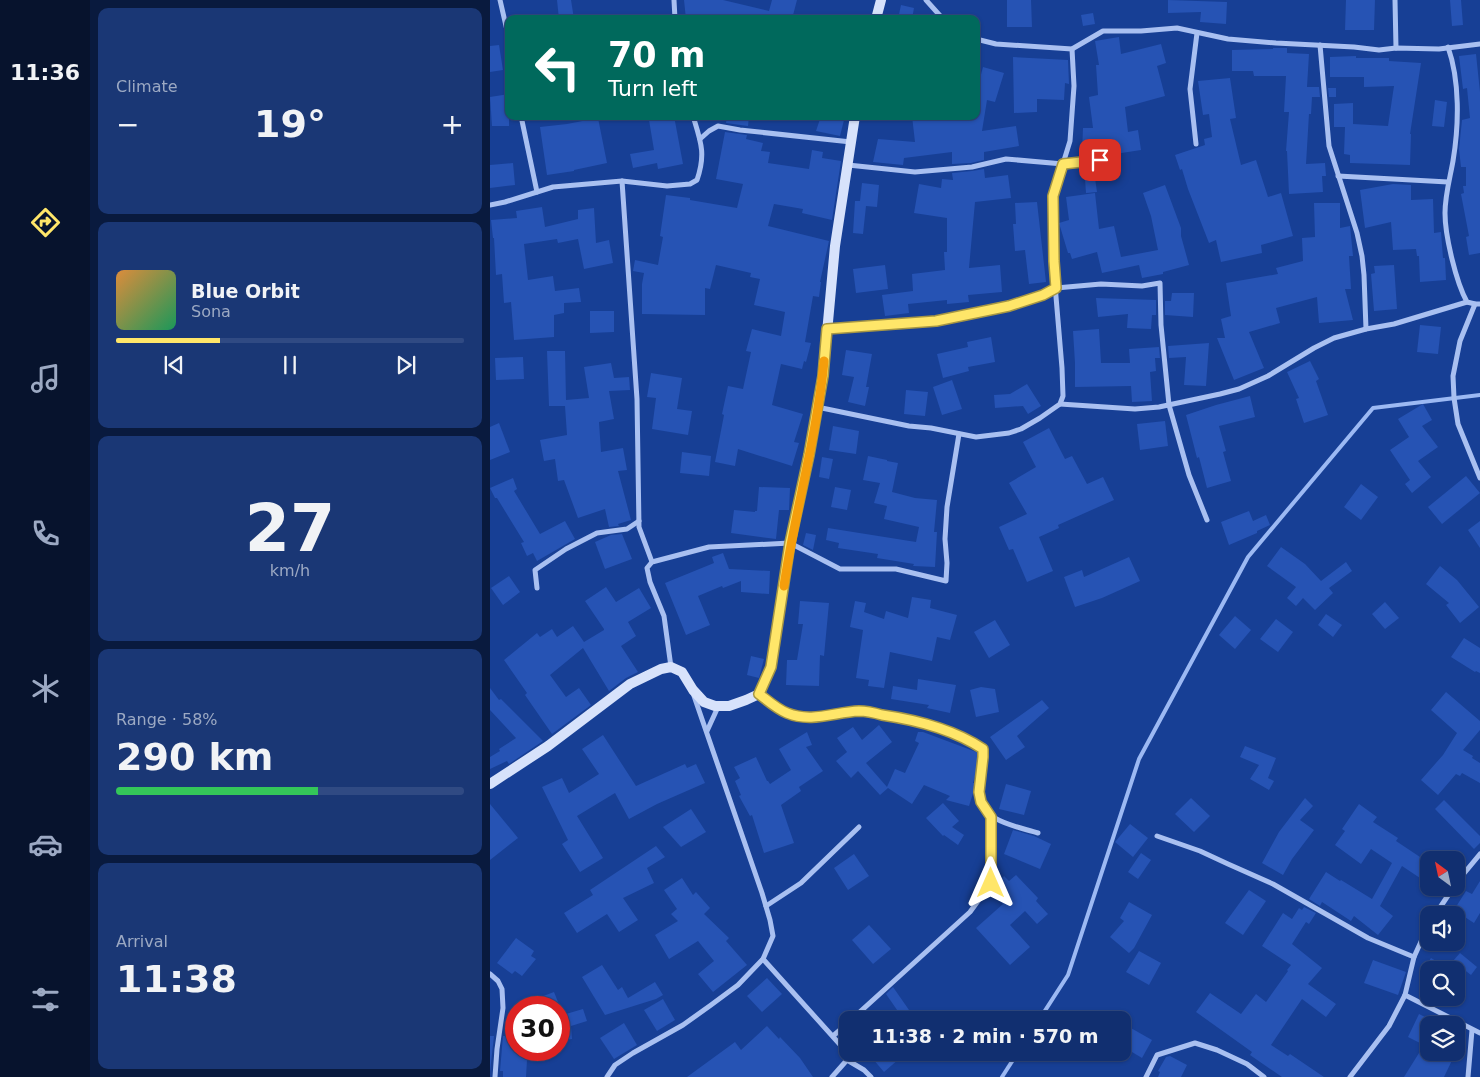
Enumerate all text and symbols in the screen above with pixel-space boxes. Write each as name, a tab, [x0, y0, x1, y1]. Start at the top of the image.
icon: left	[525, 35, 590, 100]
text: 70 m	[608, 35, 705, 75]
text: 11:36	[10, 60, 80, 85]
text: Turn left	[608, 76, 697, 101]
text: Climate	[116, 77, 178, 96]
text: 19°	[254, 102, 326, 146]
text: −	[116, 108, 139, 141]
text: +	[441, 108, 464, 141]
pin	[1079, 139, 1121, 181]
icon: arrive	[1086, 146, 1114, 174]
icon: directions	[28, 205, 63, 240]
text: Blue Orbit	[191, 280, 300, 302]
text: Sona	[191, 302, 231, 321]
icon: previous	[160, 351, 188, 379]
icon: pause	[276, 351, 304, 379]
icon: next	[392, 351, 420, 379]
icon: music	[28, 361, 63, 396]
text: 27	[245, 491, 335, 566]
icon: phone	[28, 516, 63, 551]
text: km/h	[270, 561, 310, 580]
icon: climate	[28, 671, 63, 706]
text: Range · 58%	[116, 710, 218, 729]
text: 290 km	[116, 735, 273, 779]
icon: car	[28, 827, 63, 862]
north arrow	[1420, 851, 1465, 896]
map controls	[1420, 851, 1465, 1061]
position arrow	[964, 856, 1016, 908]
button: sound	[1420, 906, 1465, 951]
text: Arrival	[116, 932, 168, 951]
text: 11:38	[116, 957, 237, 1001]
button: search	[1420, 961, 1465, 1006]
icon: filters	[28, 982, 63, 1017]
speed limit sign: 30	[505, 996, 570, 1061]
button: layers	[1420, 1016, 1465, 1061]
text: 11:38 · 2 min · 570 m	[871, 1025, 1099, 1047]

